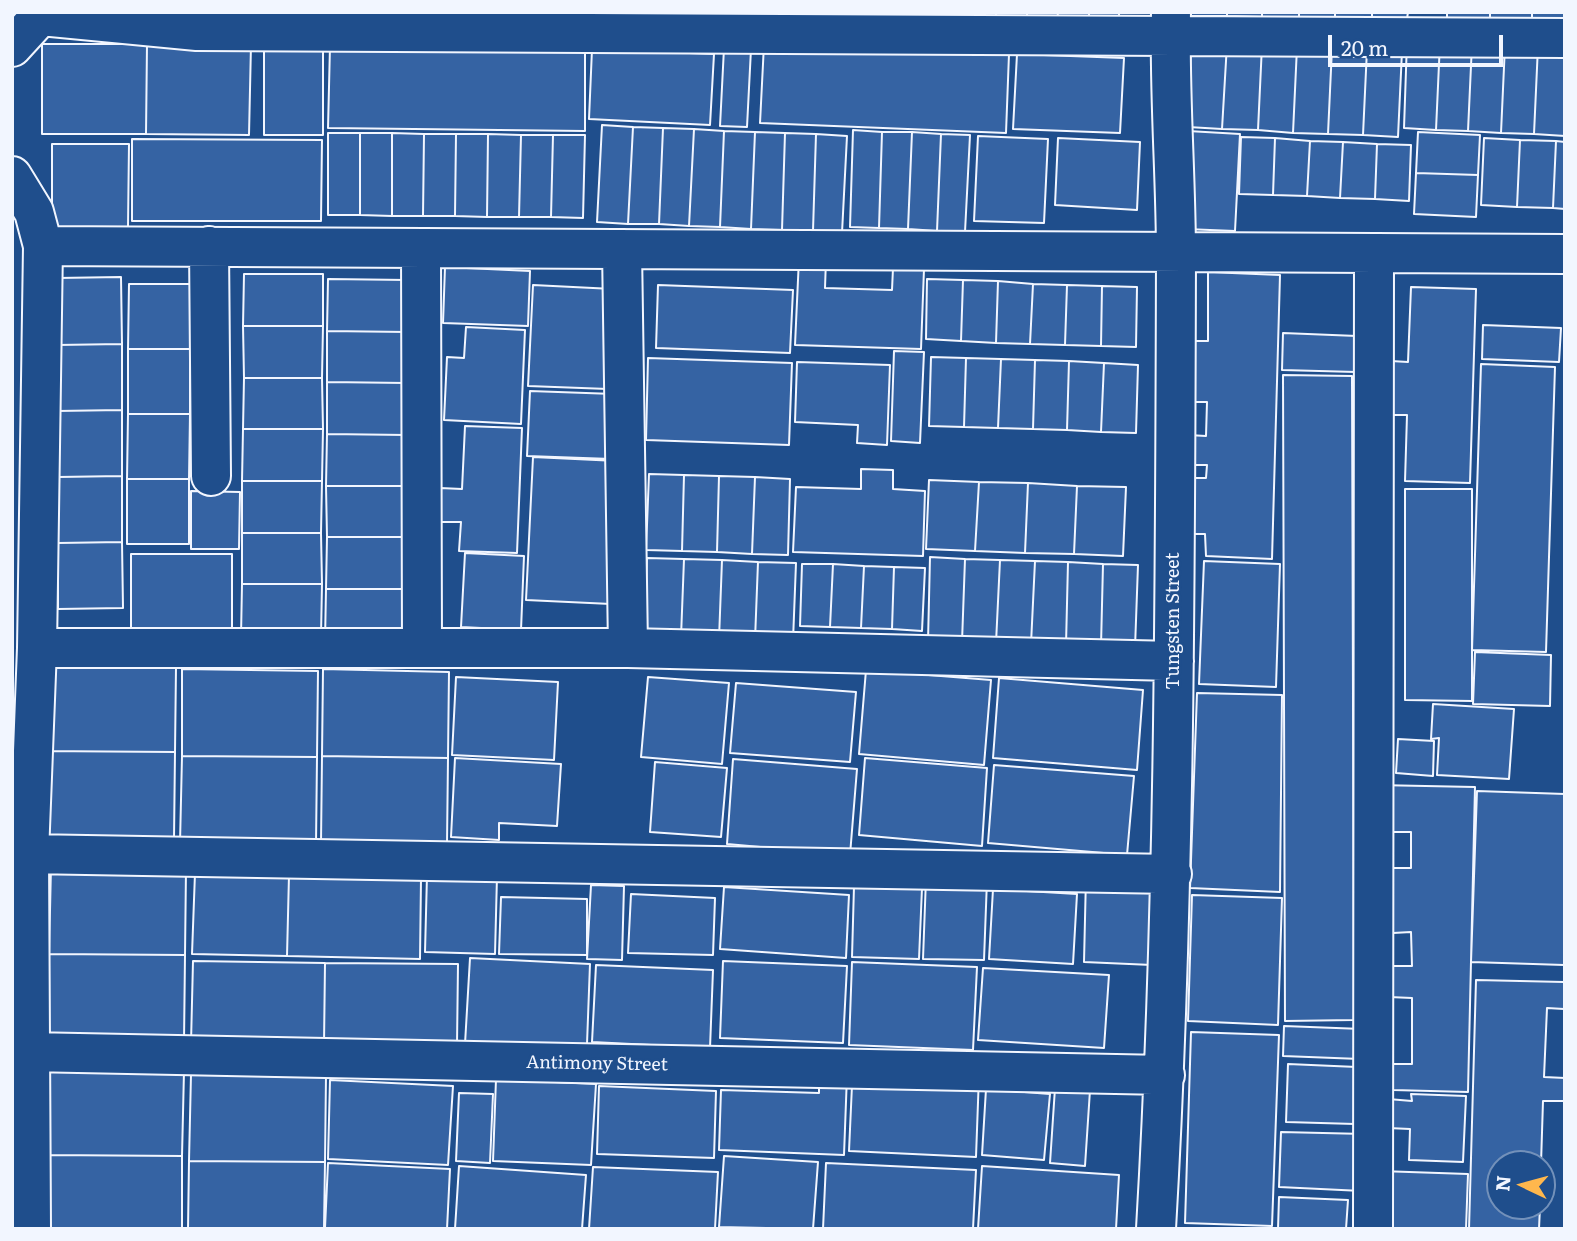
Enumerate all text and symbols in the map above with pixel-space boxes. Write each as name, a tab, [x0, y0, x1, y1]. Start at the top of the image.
scale bar	[1332, 21, 1507, 65]
text: 20 m	[1341, 31, 1388, 62]
street label: Tungsten Street	[1163, 552, 1185, 690]
street label: Antimony Street	[526, 1052, 668, 1076]
north arrow	[1486, 1150, 1556, 1220]
text: N	[1487, 1174, 1517, 1193]

